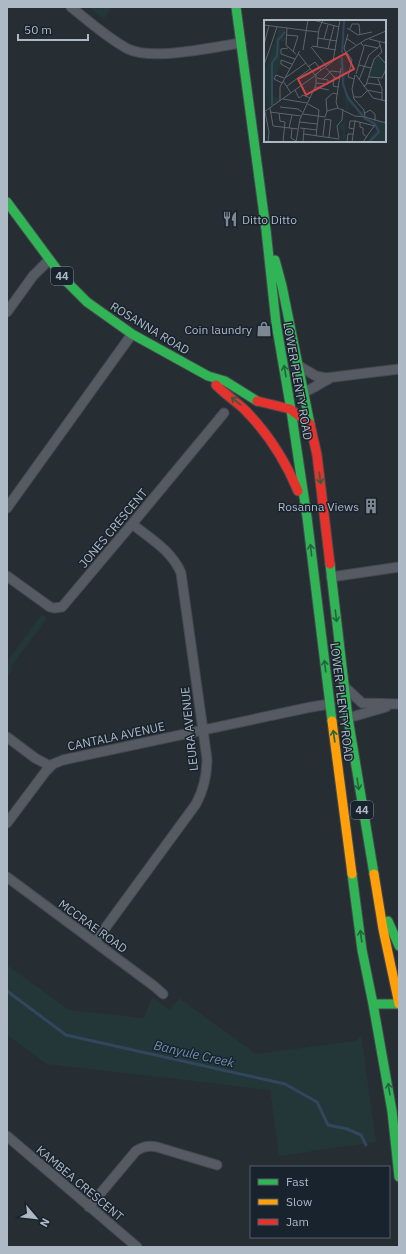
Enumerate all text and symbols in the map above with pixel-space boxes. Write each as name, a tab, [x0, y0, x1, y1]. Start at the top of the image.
scale bar	[18, 16, 88, 42]
inset map	[264, 20, 386, 142]
text: 50 m	[24, 22, 52, 37]
restaurant icon: Ditto Ditto	[221, 210, 239, 228]
place label: Ditto Ditto	[242, 212, 297, 227]
road number: 44	[51, 267, 73, 285]
street label: ROSANNA ROAD	[108, 298, 192, 358]
shop icon: Coin laundry	[255, 320, 273, 338]
street label: LOWER PLENTY ROAD	[280, 321, 316, 441]
place label: Coin laundry	[184, 322, 252, 337]
one-way arrow	[281, 365, 289, 378]
one-way arrow	[230, 397, 241, 406]
one-way arrow	[316, 471, 324, 484]
street label: JONES CRESCENT	[76, 485, 151, 571]
building icon: Rosanna Views	[362, 497, 380, 515]
place label: Rosanna Views	[278, 499, 359, 514]
one-way arrow	[307, 544, 314, 557]
one-way arrow	[332, 609, 340, 622]
street label: LOWER PLENTY ROAD	[327, 642, 357, 762]
one-way arrow	[321, 660, 329, 673]
street label: LEURA AVENUE	[177, 686, 201, 772]
street label: CANTALA AVENUE	[66, 718, 166, 754]
one-way arrow	[330, 730, 338, 743]
one-way arrow	[354, 777, 362, 790]
road number: 44	[351, 801, 373, 819]
street label: MCCRAE ROAD	[56, 896, 130, 956]
one-way arrow	[357, 930, 364, 943]
water label: Banyule Creek	[152, 1036, 236, 1072]
one-way arrow	[385, 1083, 393, 1096]
street label: KAMBEA CRESCENT	[34, 1142, 126, 1224]
legend	[250, 1166, 390, 1238]
text: Fast	[286, 1174, 309, 1189]
text: Slow	[286, 1194, 312, 1209]
north arrow	[16, 1198, 56, 1238]
text: Jam	[286, 1214, 309, 1229]

